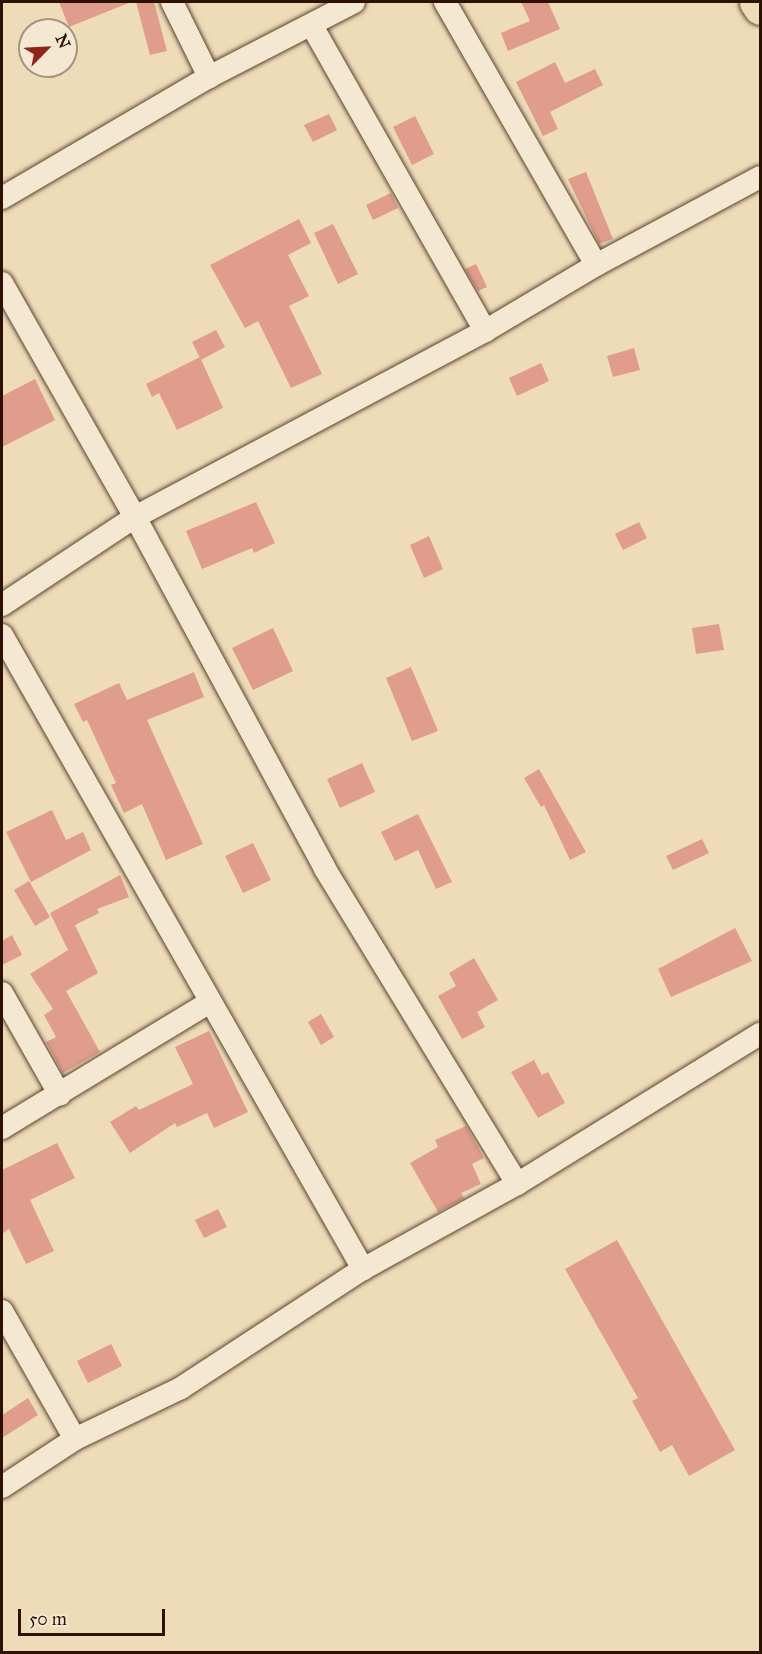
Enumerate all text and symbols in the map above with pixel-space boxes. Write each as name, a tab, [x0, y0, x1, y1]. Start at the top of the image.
north arrow	[18, 18, 78, 78]
text: N	[52, 31, 75, 51]
scale bar	[21, 1597, 168, 1635]
text: 50 m	[29, 1608, 67, 1630]

